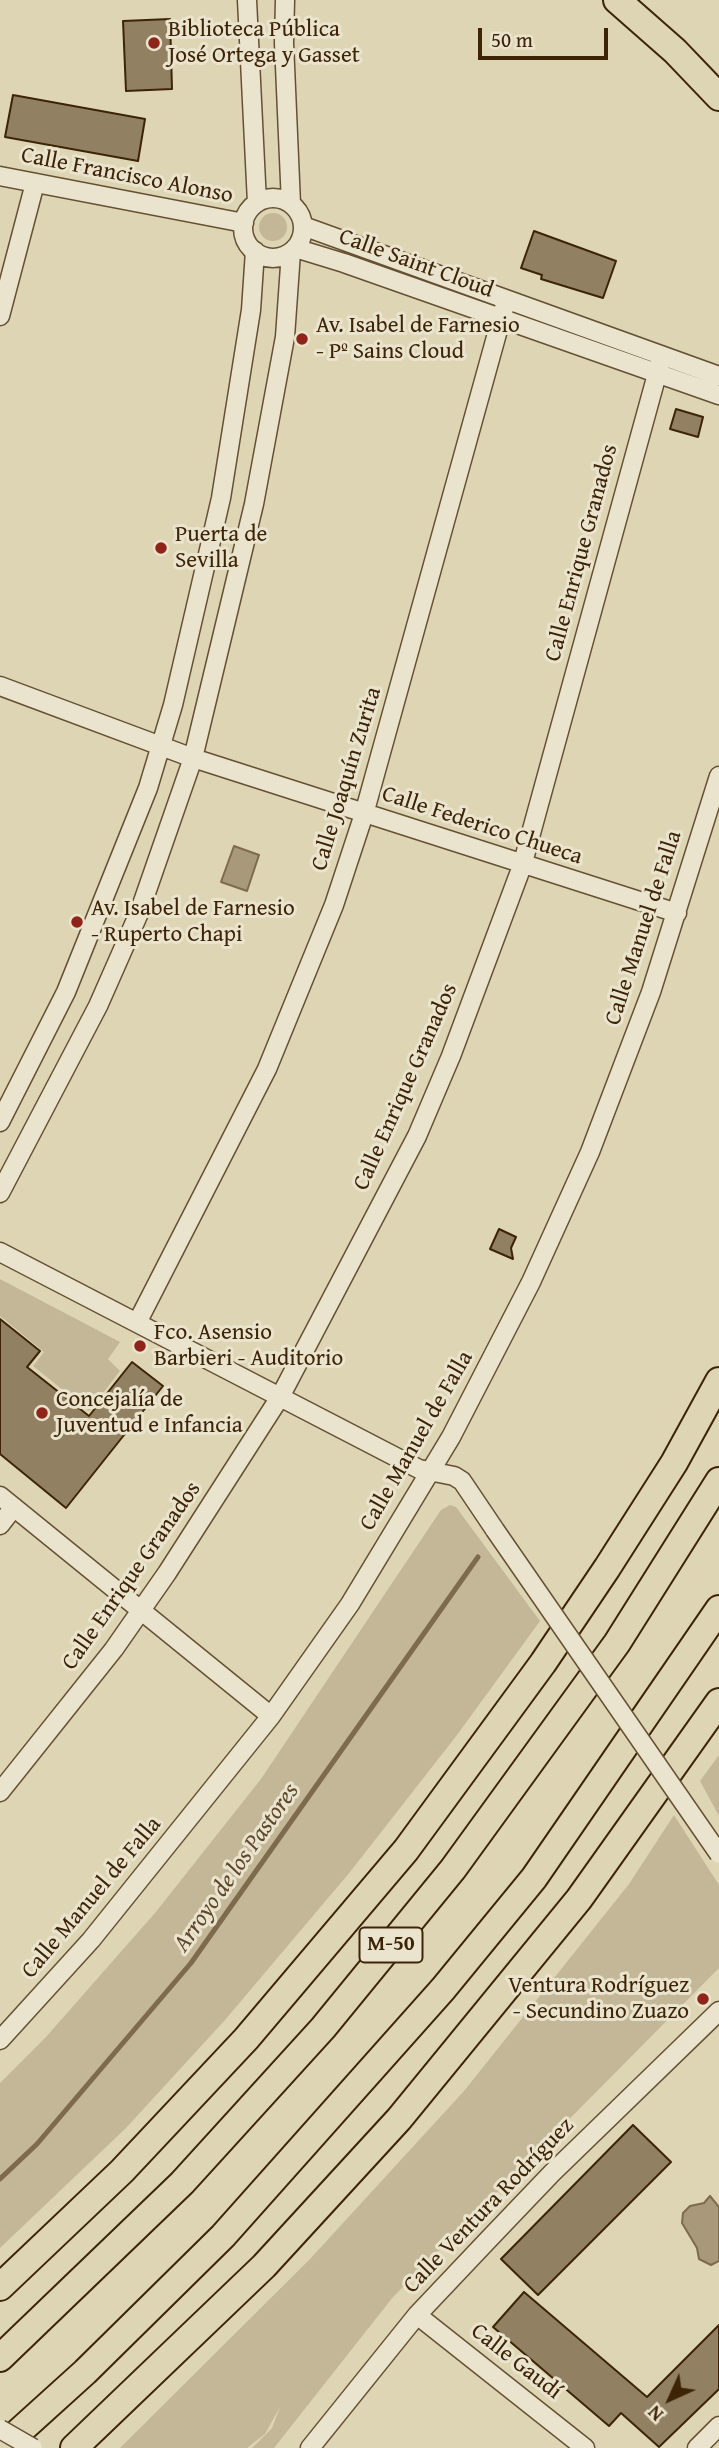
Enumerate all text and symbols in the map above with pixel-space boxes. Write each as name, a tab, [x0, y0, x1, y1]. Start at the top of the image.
scale bar	[481, 14, 610, 58]
place label: Biblioteca Pública José Ortega y Gasset	[168, 16, 360, 70]
text: 50 m	[491, 24, 533, 55]
marker: Biblioteca Pública José Ortega y Gasset	[146, 35, 162, 51]
street label: Calle Francisco Alonso	[19, 142, 235, 210]
street label: Calle Saint Cloud	[335, 223, 497, 305]
place label: Av. Isabel de Farnesio - Pº Sains Cloud	[316, 312, 520, 366]
marker: Av. Isabel de Farnesio - Pº Sains Cloud	[294, 331, 310, 347]
street label: Calle Enrique Granados	[540, 441, 624, 665]
place label: Puerta de Sevilla	[175, 521, 267, 575]
marker: Puerta de Sevilla	[153, 540, 169, 556]
street label: Calle Joaquín Zurita	[306, 684, 388, 874]
street label: Calle Federico Chueca	[378, 781, 586, 871]
street label: Calle Manuel de Falla	[600, 827, 688, 1029]
place label: Av. Isabel de Farnesio - Ruperto Chapi	[91, 895, 295, 949]
marker: Av. Isabel de Farnesio - Ruperto Chapi	[69, 914, 85, 930]
street label: Calle Enrique Granados	[348, 979, 464, 1195]
place label: Fco. Asensio Barbieri - Auditorio	[154, 1319, 343, 1373]
marker: Fco. Asensio Barbieri - Auditorio	[132, 1338, 148, 1354]
street label: Calle Manuel de Falla	[354, 1346, 480, 1536]
place label: Concejalía de Juventud e Infancia	[56, 1386, 243, 1440]
marker: Concejalía de Juventud e Infancia	[34, 1405, 50, 1421]
street label: Calle Enrique Granados	[57, 1476, 207, 1676]
water label: Arroyo de los Pastores	[168, 1778, 306, 1958]
street label: Calle Manuel de Falla	[16, 1812, 168, 1984]
road number: M-50	[360, 1927, 422, 1962]
place label: Ventura Rodríguez - Secundino Zuazo	[508, 1972, 689, 2026]
marker: Ventura Rodríguez - Secundino Zuazo	[695, 1991, 711, 2007]
street label: Calle Ventura Rodríguez	[398, 2113, 580, 2299]
street label: Calle Gaudí	[465, 2318, 567, 2406]
north arrow	[635, 2364, 705, 2434]
text: N	[641, 2399, 670, 2428]

